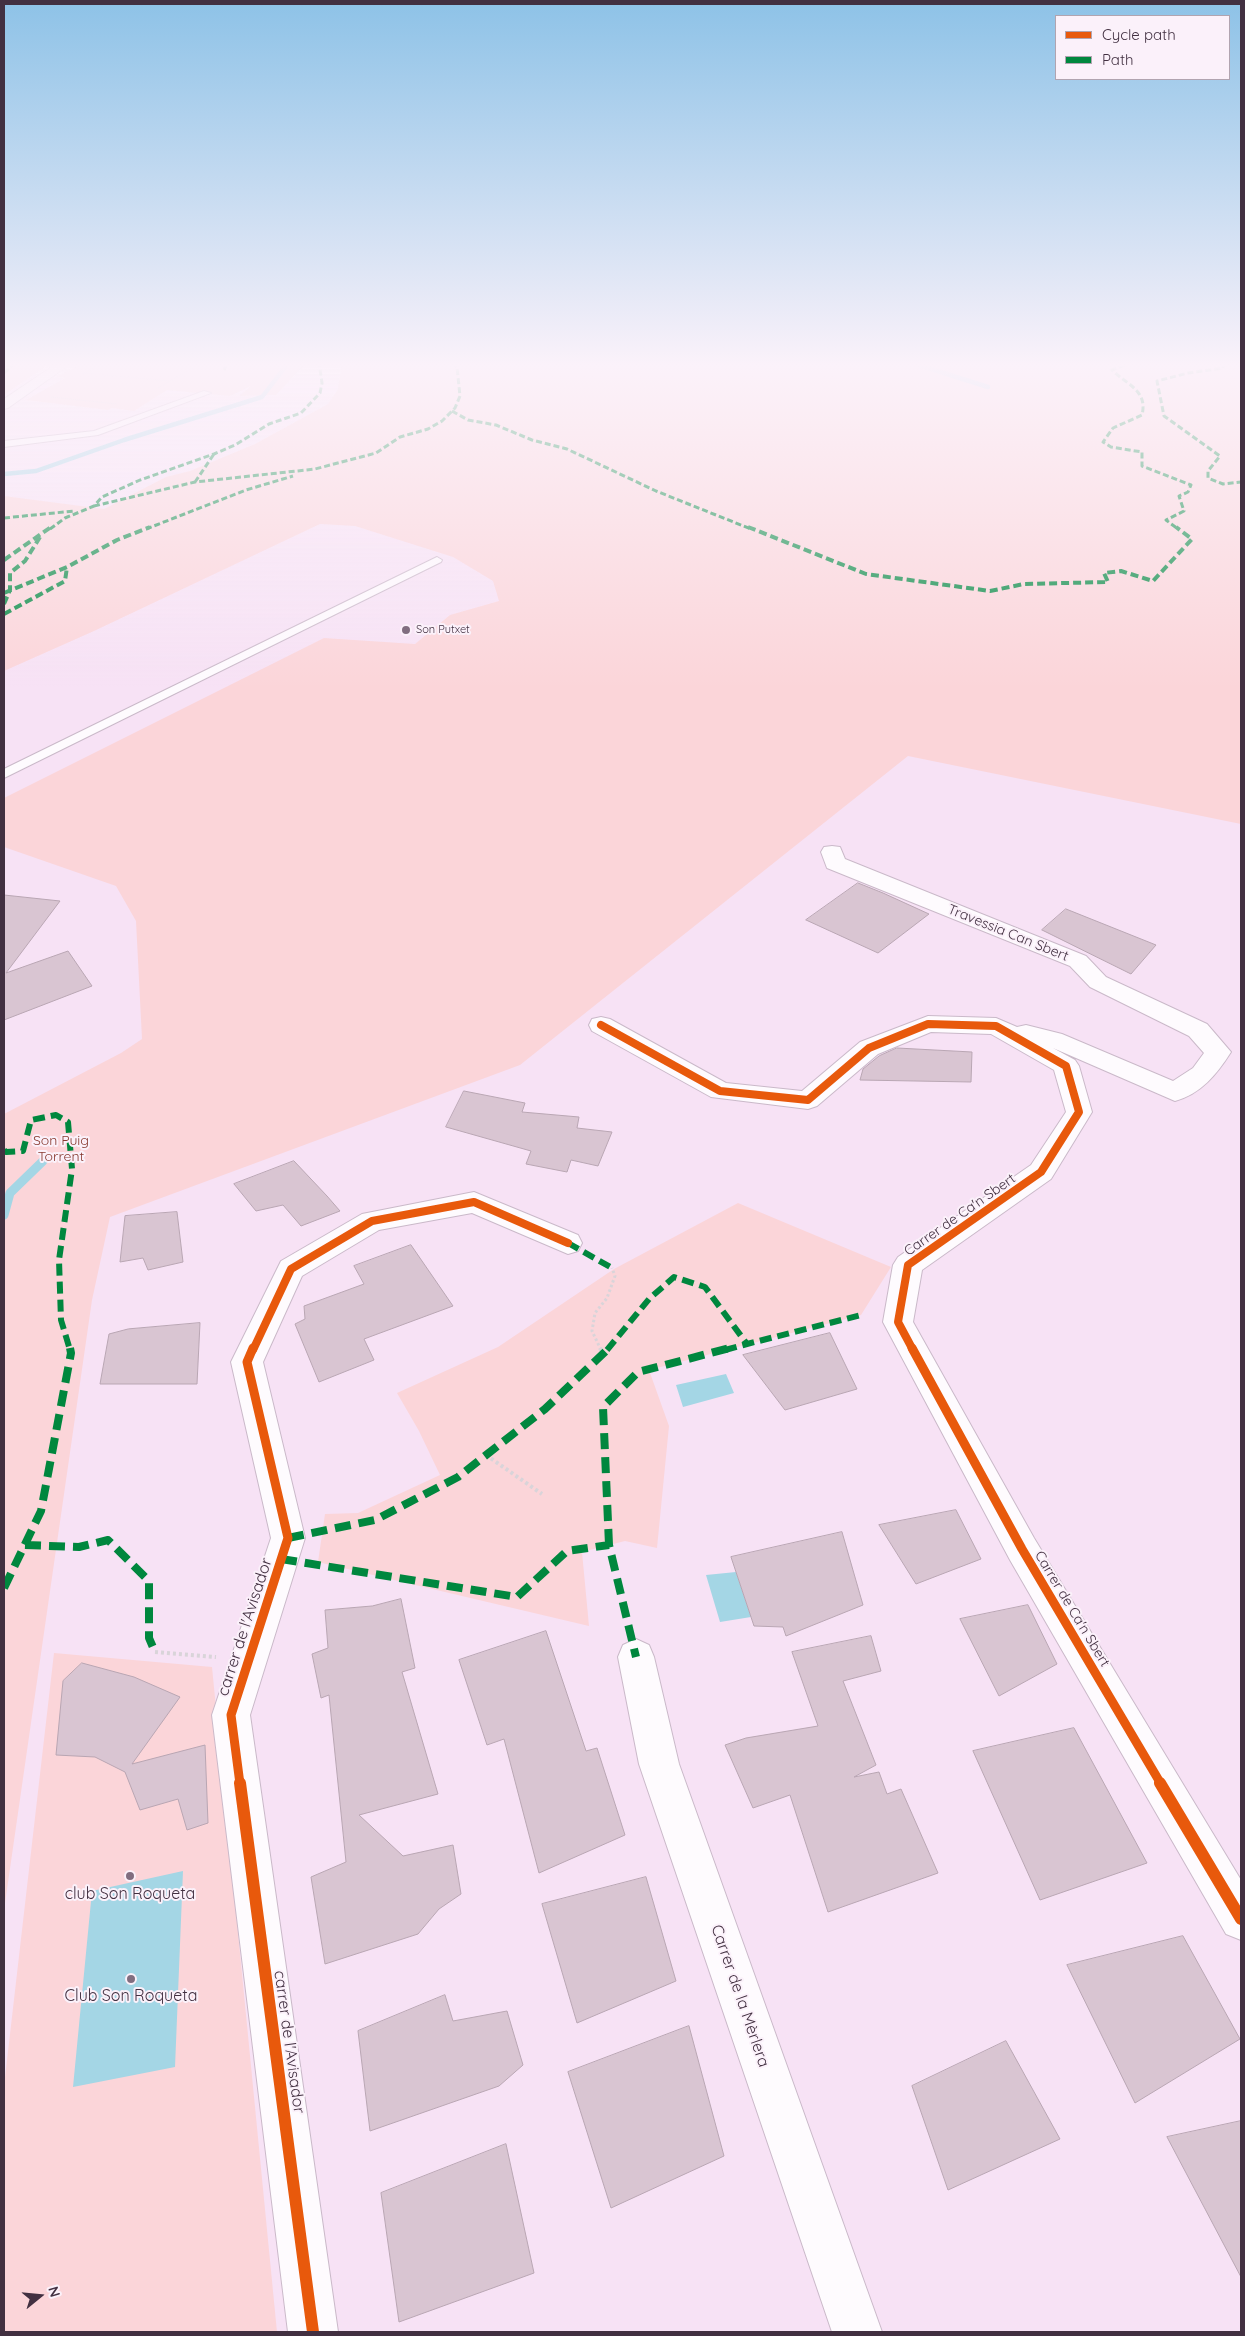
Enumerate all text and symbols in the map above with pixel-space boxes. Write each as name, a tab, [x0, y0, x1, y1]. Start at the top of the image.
legend	[1055, 15, 1230, 80]
text: Cycle path	[1102, 25, 1176, 44]
text: Path	[1102, 50, 1134, 69]
place label: Son Putxet	[416, 623, 470, 637]
marker: Son Putxet	[400, 624, 412, 636]
street label: Travessia Can Sbert	[945, 901, 1071, 965]
park label: Son Puig Torrent	[33, 1133, 89, 1166]
street label: Carrer de Ca'n Sbert	[901, 1170, 1019, 1260]
street label: Carrer de Ca'n Sbert	[1031, 1548, 1113, 1670]
street label: carrer de l'Avisador	[214, 1556, 276, 1698]
marker: club Son Roqueta	[124, 1870, 136, 1882]
place label: club Son Roqueta	[65, 1884, 195, 1904]
street label: Carrer de la Mèrlera	[707, 1922, 773, 2070]
street label: carrer de l'Avisador	[269, 1969, 309, 2115]
marker: Club Son Roqueta	[125, 1973, 137, 1985]
place label: Club Son Roqueta	[65, 1986, 197, 2006]
north arrow	[15, 2271, 65, 2321]
text: N	[44, 2284, 64, 2299]

